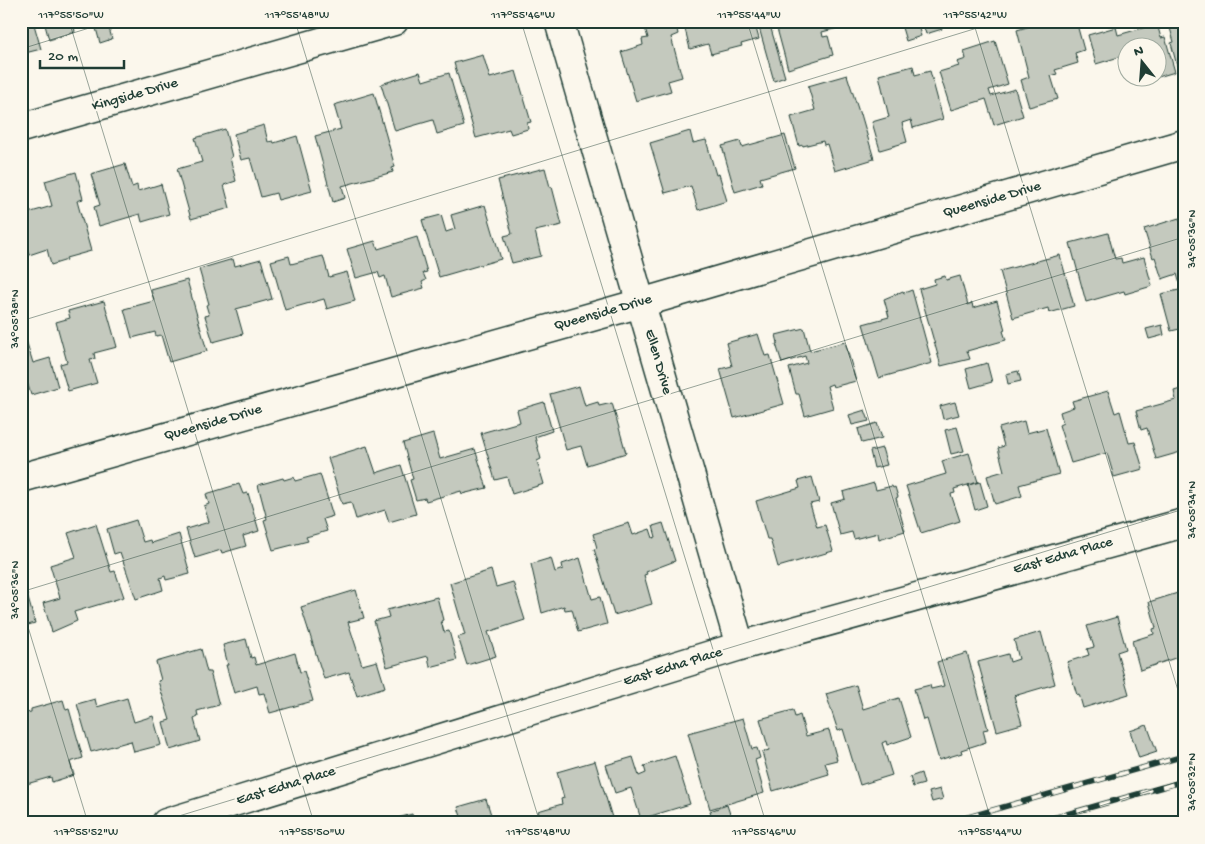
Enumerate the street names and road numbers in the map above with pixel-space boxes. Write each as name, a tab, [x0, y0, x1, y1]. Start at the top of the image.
street label: Kingside Drive	[90, 74, 180, 116]
street label: Queenside Drive	[941, 177, 1043, 223]
street label: Queenside Drive	[552, 290, 654, 336]
street label: Ellen Drive	[640, 327, 676, 397]
street label: Queenside Drive	[162, 400, 264, 446]
street label: East Edna Place	[1011, 533, 1115, 579]
street label: East Edna Place	[621, 643, 725, 691]
street label: East Edna Place	[234, 762, 338, 810]

